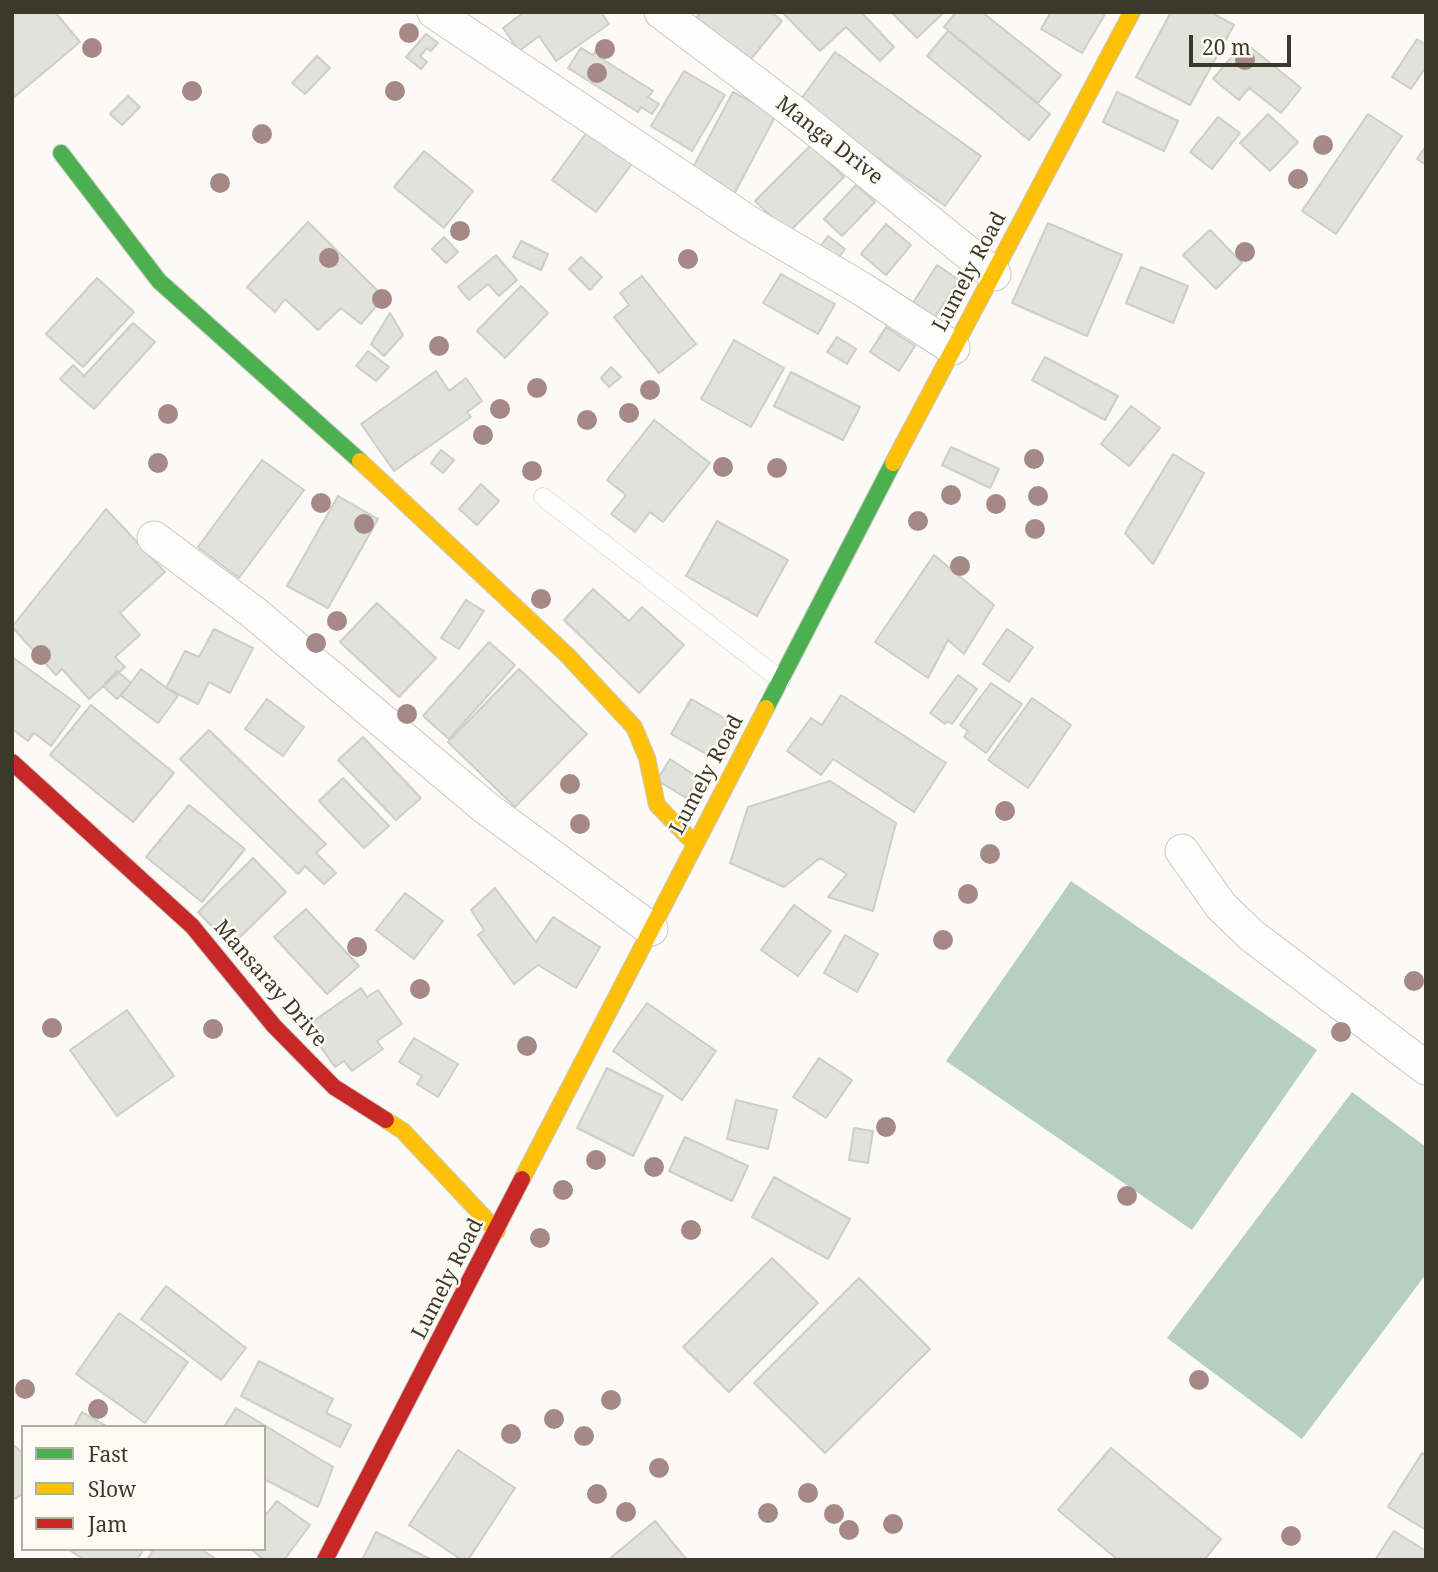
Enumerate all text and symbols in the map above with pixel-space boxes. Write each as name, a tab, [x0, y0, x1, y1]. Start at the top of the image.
scale bar	[1193, 21, 1294, 65]
text: 20 m	[1202, 33, 1251, 61]
street label: Manga Drive	[770, 91, 888, 191]
street label: Lumely Road	[928, 208, 1012, 336]
street label: Lumely Road	[665, 711, 749, 839]
street label: Mansaray Drive	[208, 915, 332, 1053]
street label: Lumely Road	[407, 1214, 489, 1344]
legend	[21, 1425, 266, 1551]
text: Fast	[88, 1440, 128, 1468]
text: Slow	[88, 1475, 136, 1503]
text: Jam	[88, 1510, 127, 1538]

